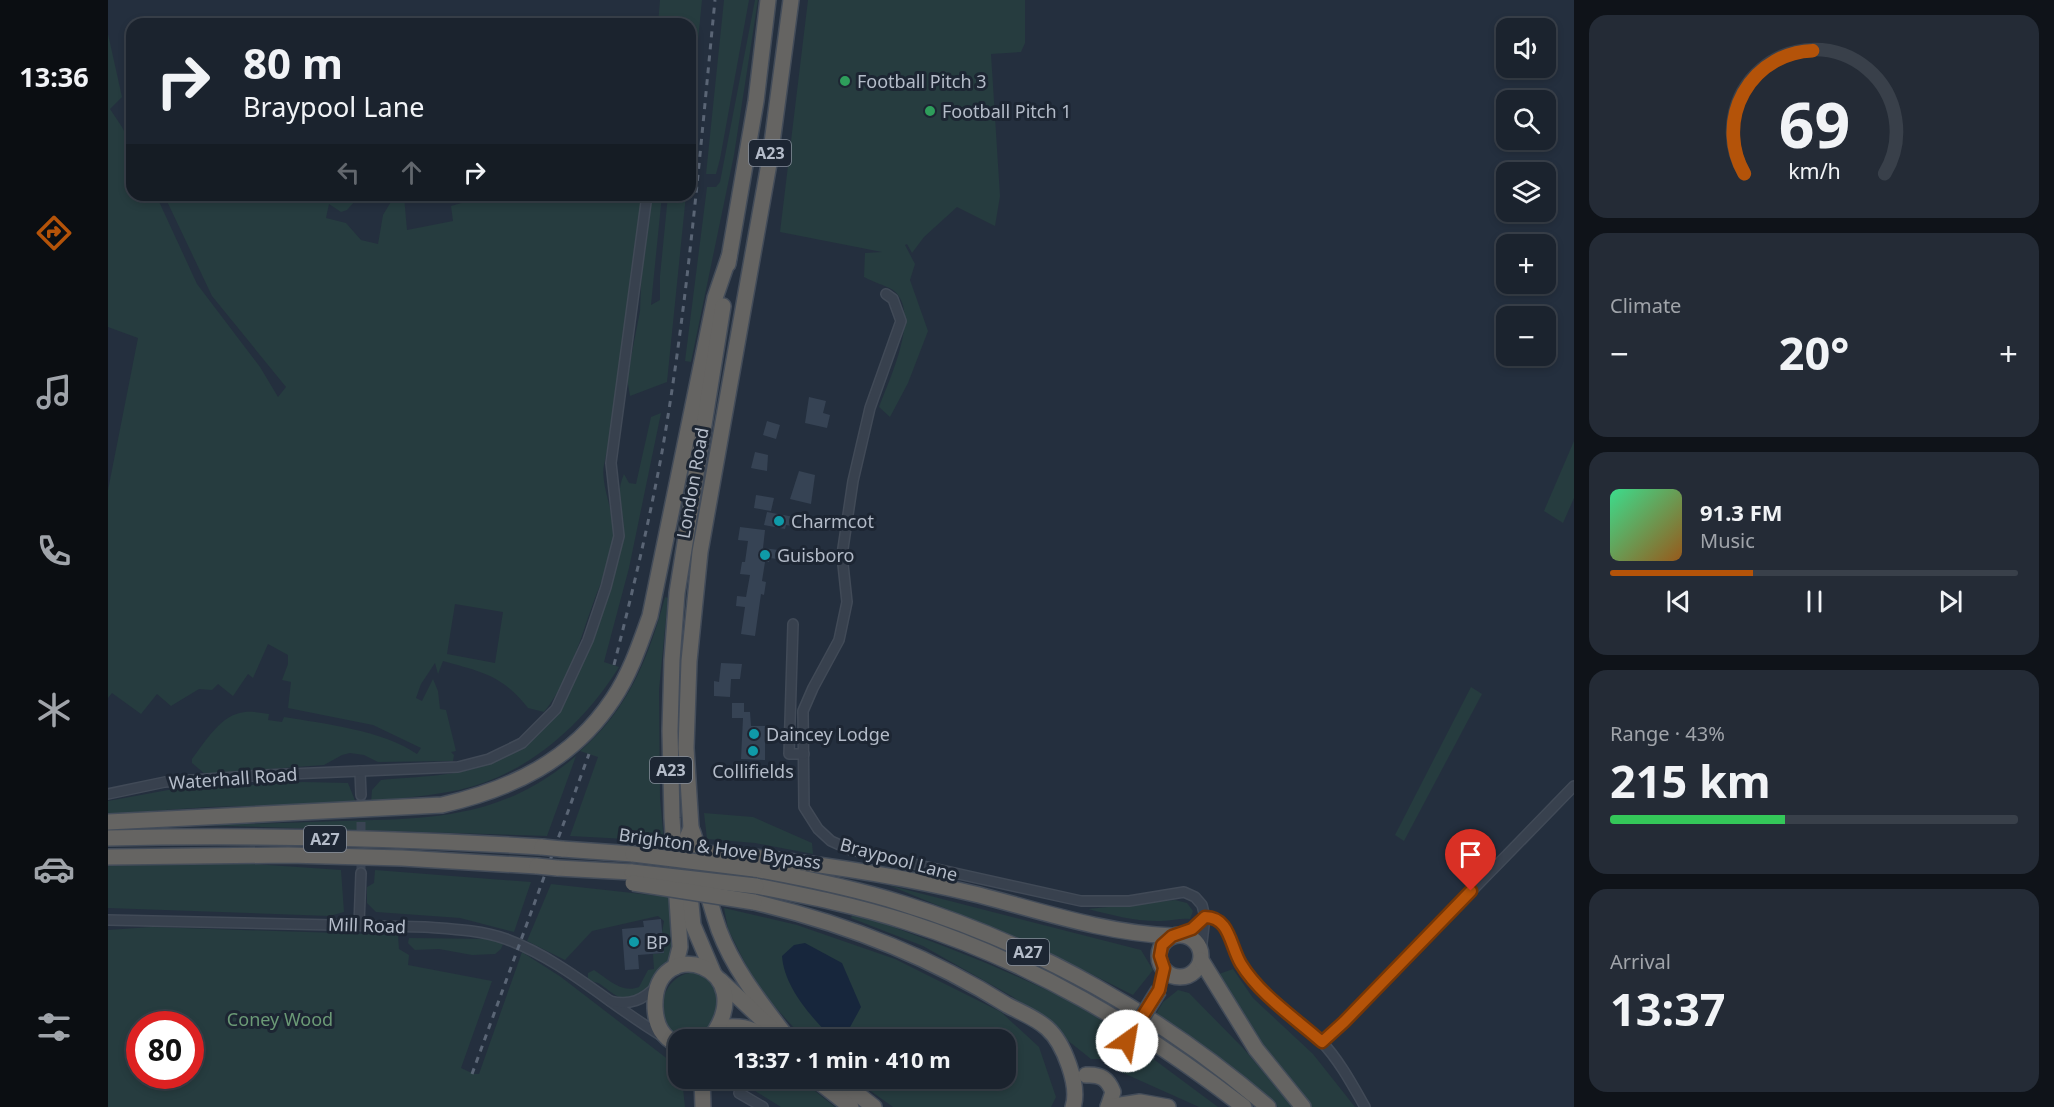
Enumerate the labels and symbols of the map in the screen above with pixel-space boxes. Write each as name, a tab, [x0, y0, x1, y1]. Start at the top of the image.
place label: Football Pitch 3	[857, 69, 987, 93]
marker: Football Pitch 3	[838, 74, 852, 88]
place label: Football Pitch 1	[942, 99, 1072, 123]
marker: Football Pitch 1	[923, 104, 937, 118]
road number: A23	[749, 140, 791, 166]
street label: London Road	[670, 426, 714, 540]
place label: Charmcot	[791, 509, 874, 533]
marker: Charmcot	[772, 514, 786, 528]
place label: Guisboro	[777, 543, 854, 567]
marker: Guisboro	[758, 548, 772, 562]
place label: Daincey Lodge	[766, 722, 890, 746]
marker: Daincey Lodge	[747, 727, 761, 741]
marker: Collifields	[746, 744, 760, 758]
road number: A23	[650, 757, 692, 783]
place label: Collifields	[712, 759, 794, 783]
street label: Waterhall Road	[168, 762, 298, 794]
street label: Brighton & Hove Bypass	[617, 822, 823, 874]
road number: A27	[304, 826, 346, 852]
pin	[1445, 829, 1496, 891]
street label: Braypool Lane	[837, 832, 961, 886]
street label: Mill Road	[328, 912, 406, 938]
place label: BP	[646, 930, 669, 954]
marker: BP	[627, 935, 641, 949]
road number: A27	[1007, 939, 1049, 965]
park label: Coney Wood	[227, 1007, 333, 1031]
position arrow	[1095, 1009, 1159, 1073]
speed limit sign: 80	[126, 1011, 204, 1089]

